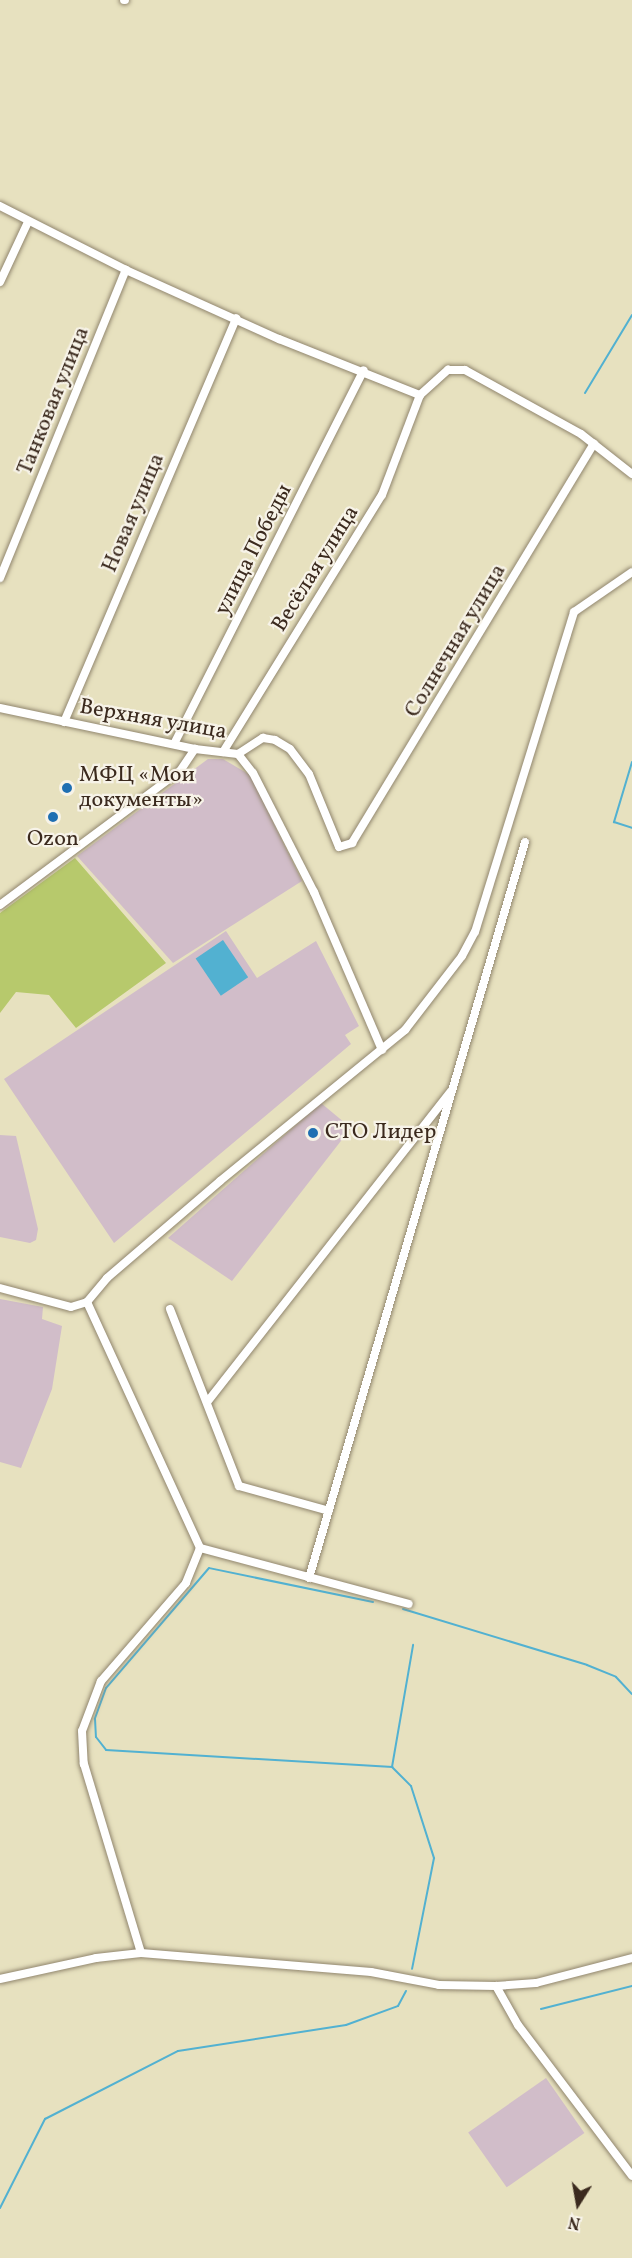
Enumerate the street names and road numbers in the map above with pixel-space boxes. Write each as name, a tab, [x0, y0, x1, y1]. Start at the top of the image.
street label: Танковая улица	[12, 323, 96, 479]
street label: Новая улица	[97, 449, 171, 577]
street label: улица Победы	[210, 480, 298, 620]
street label: Весёлая улица	[267, 501, 365, 637]
street label: Солнечная улица	[400, 559, 512, 723]
street label: Верхняя улица	[77, 694, 229, 746]

